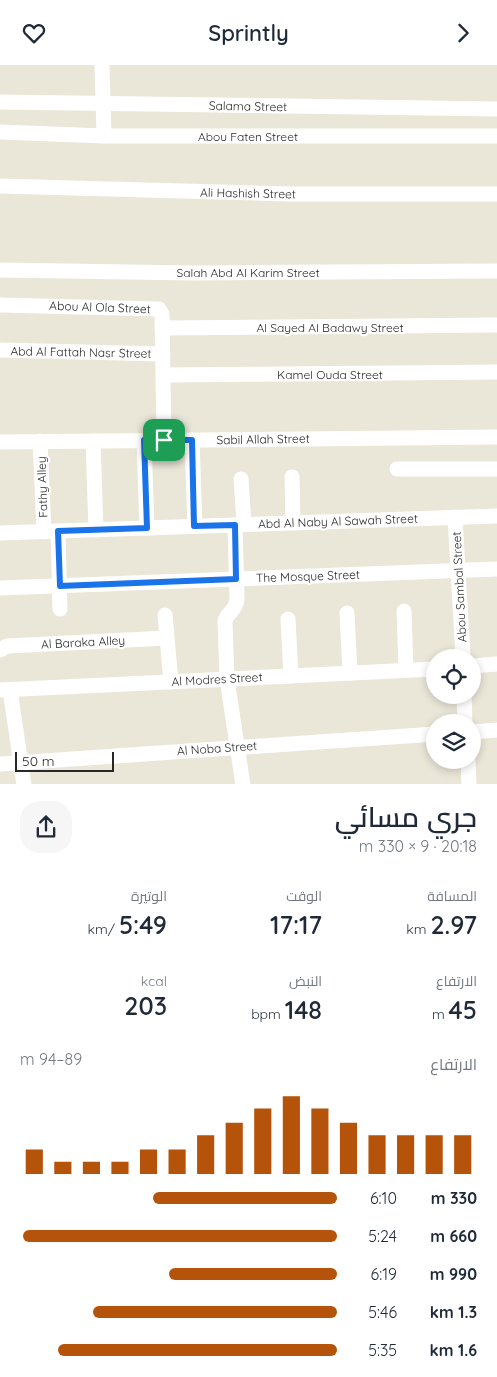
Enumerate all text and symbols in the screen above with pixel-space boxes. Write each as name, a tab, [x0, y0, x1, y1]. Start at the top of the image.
icon: heart	[20, 19, 48, 47]
text: Sprintly	[208, 19, 289, 47]
icon: forward	[449, 19, 477, 47]
street label: Salama Street	[209, 98, 287, 114]
street label: Abou Faten Street	[198, 129, 298, 144]
street label: Ali Hashish Street	[200, 185, 296, 201]
street label: Salah Abd Al Karim Street	[176, 265, 320, 280]
street label: Abou Al Ola Street	[49, 298, 151, 316]
street label: Al Sayed Al Badawy Street	[256, 320, 404, 335]
street label: Abd Al Fattah Nasr Street	[10, 343, 152, 361]
street label: Kamel Ouda Street	[277, 367, 383, 382]
pin	[143, 419, 185, 461]
icon: arrive	[150, 426, 178, 454]
street label: Sabil Allah Street	[216, 431, 310, 447]
street label: Fathy Alley	[33, 456, 51, 518]
street label: Abd Al Naby Al Sawah Street	[258, 511, 418, 531]
street label: Abou Sambal Street	[449, 531, 469, 643]
street label: The Mosque Street	[256, 567, 360, 585]
street label: Al Baraka Alley	[41, 632, 125, 652]
map controls	[426, 649, 481, 769]
button: locate	[426, 649, 481, 704]
street label: Al Modres Street	[171, 669, 263, 689]
button: layers	[426, 714, 481, 769]
street label: Al Noba Street	[176, 738, 258, 758]
scale bar	[15, 749, 114, 773]
text: 50 m	[22, 752, 55, 770]
text: جري مسائي	[335, 799, 477, 834]
button: share	[20, 801, 72, 853]
text: 20:18 · 9 × 330 m	[359, 836, 477, 856]
text: الوتيرة	[131, 887, 167, 905]
text: الوقت	[286, 887, 322, 905]
text: المسافة	[427, 887, 477, 905]
text: 5:49	[119, 909, 167, 940]
text: 17:17	[270, 909, 322, 940]
text: 2.97	[430, 909, 477, 940]
text: /km	[88, 920, 119, 938]
text: km	[406, 920, 430, 938]
text: kcal	[141, 972, 167, 990]
text: النبض	[289, 972, 322, 990]
text: الارتفاع	[436, 972, 477, 990]
text: 203	[124, 990, 167, 1021]
text: 148	[285, 994, 322, 1025]
text: 45	[449, 994, 477, 1025]
text: bpm	[251, 1005, 285, 1023]
text: m	[432, 1005, 449, 1023]
text: 89–94 m	[20, 1049, 82, 1069]
text: الارتفاع	[430, 1054, 477, 1074]
text: 6:10	[370, 1188, 397, 1208]
text: 330 m	[431, 1188, 477, 1208]
text: 5:24	[368, 1226, 397, 1246]
text: 660 m	[430, 1226, 477, 1246]
text: 6:19	[371, 1264, 397, 1284]
text: 990 m	[430, 1264, 477, 1284]
text: 5:46	[368, 1302, 397, 1322]
text: 1.3 km	[430, 1302, 477, 1322]
text: 5:35	[368, 1340, 397, 1360]
text: 1.6 km	[430, 1340, 477, 1360]

